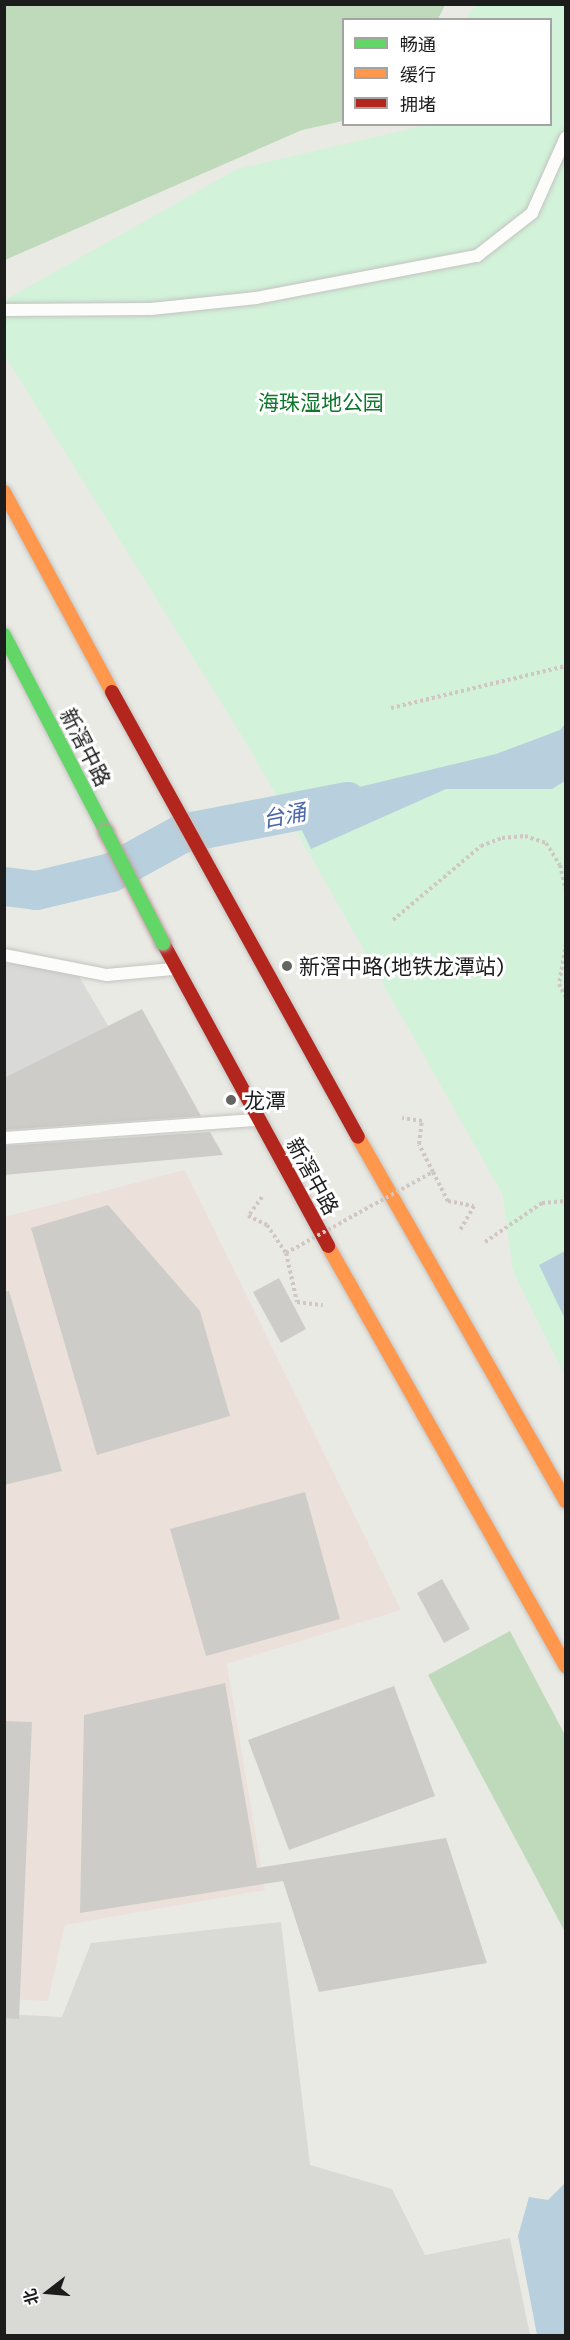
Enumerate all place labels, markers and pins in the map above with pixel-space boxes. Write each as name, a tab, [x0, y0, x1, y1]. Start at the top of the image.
place label: 新滘中路(地铁龙潭站)	[299, 953, 504, 979]
marker: 新滘中路(地铁龙潭站)	[280, 959, 294, 973]
place label: 龙潭	[244, 1087, 286, 1113]
marker: 龙潭	[222, 1091, 240, 1109]

